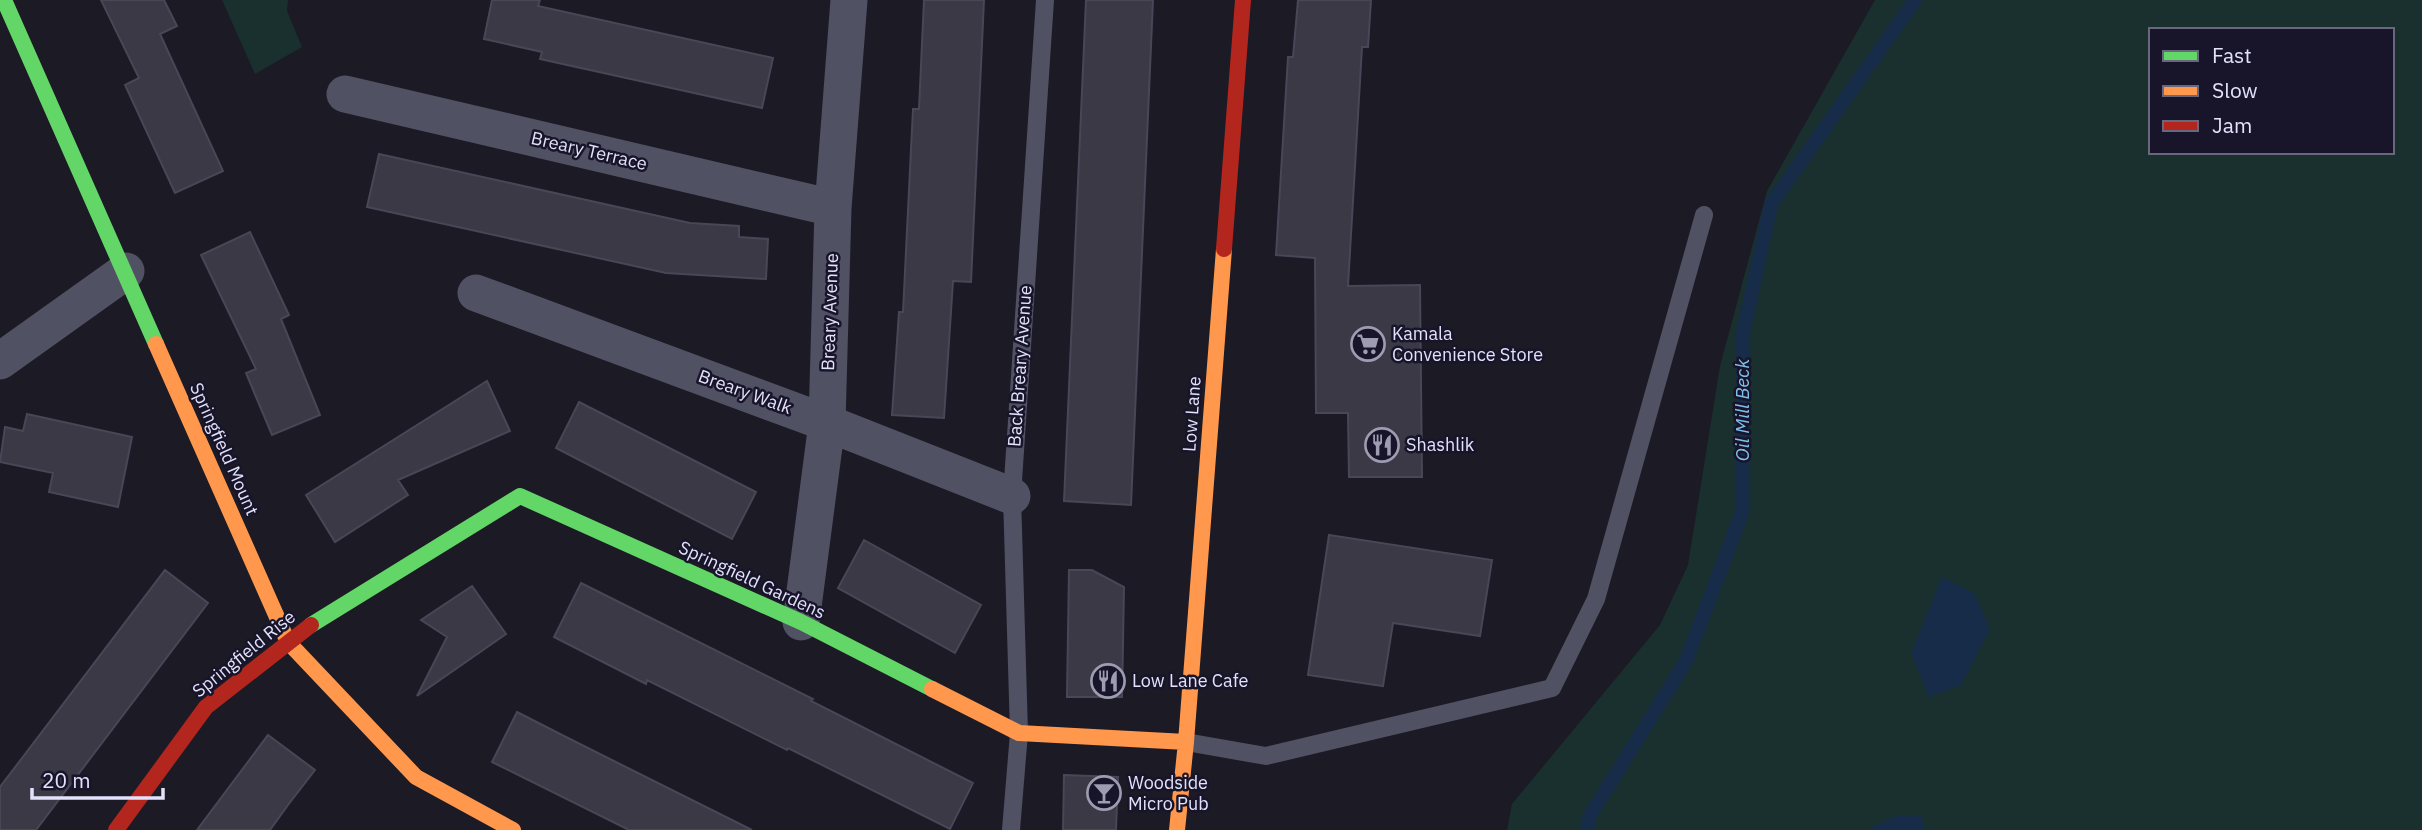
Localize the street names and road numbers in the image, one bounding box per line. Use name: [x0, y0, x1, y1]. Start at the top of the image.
street label: Breary Terrace: [529, 126, 649, 175]
street label: Breary Avenue: [816, 253, 843, 371]
street label: Back Breary Avenue: [1002, 284, 1037, 448]
street label: Breary Walk: [695, 364, 795, 419]
street label: Low Lane: [1177, 375, 1206, 452]
street label: Springfield Mount: [185, 379, 264, 519]
street label: Springfield Gardens: [675, 535, 829, 624]
street label: Springfield Rise: [187, 605, 300, 702]

